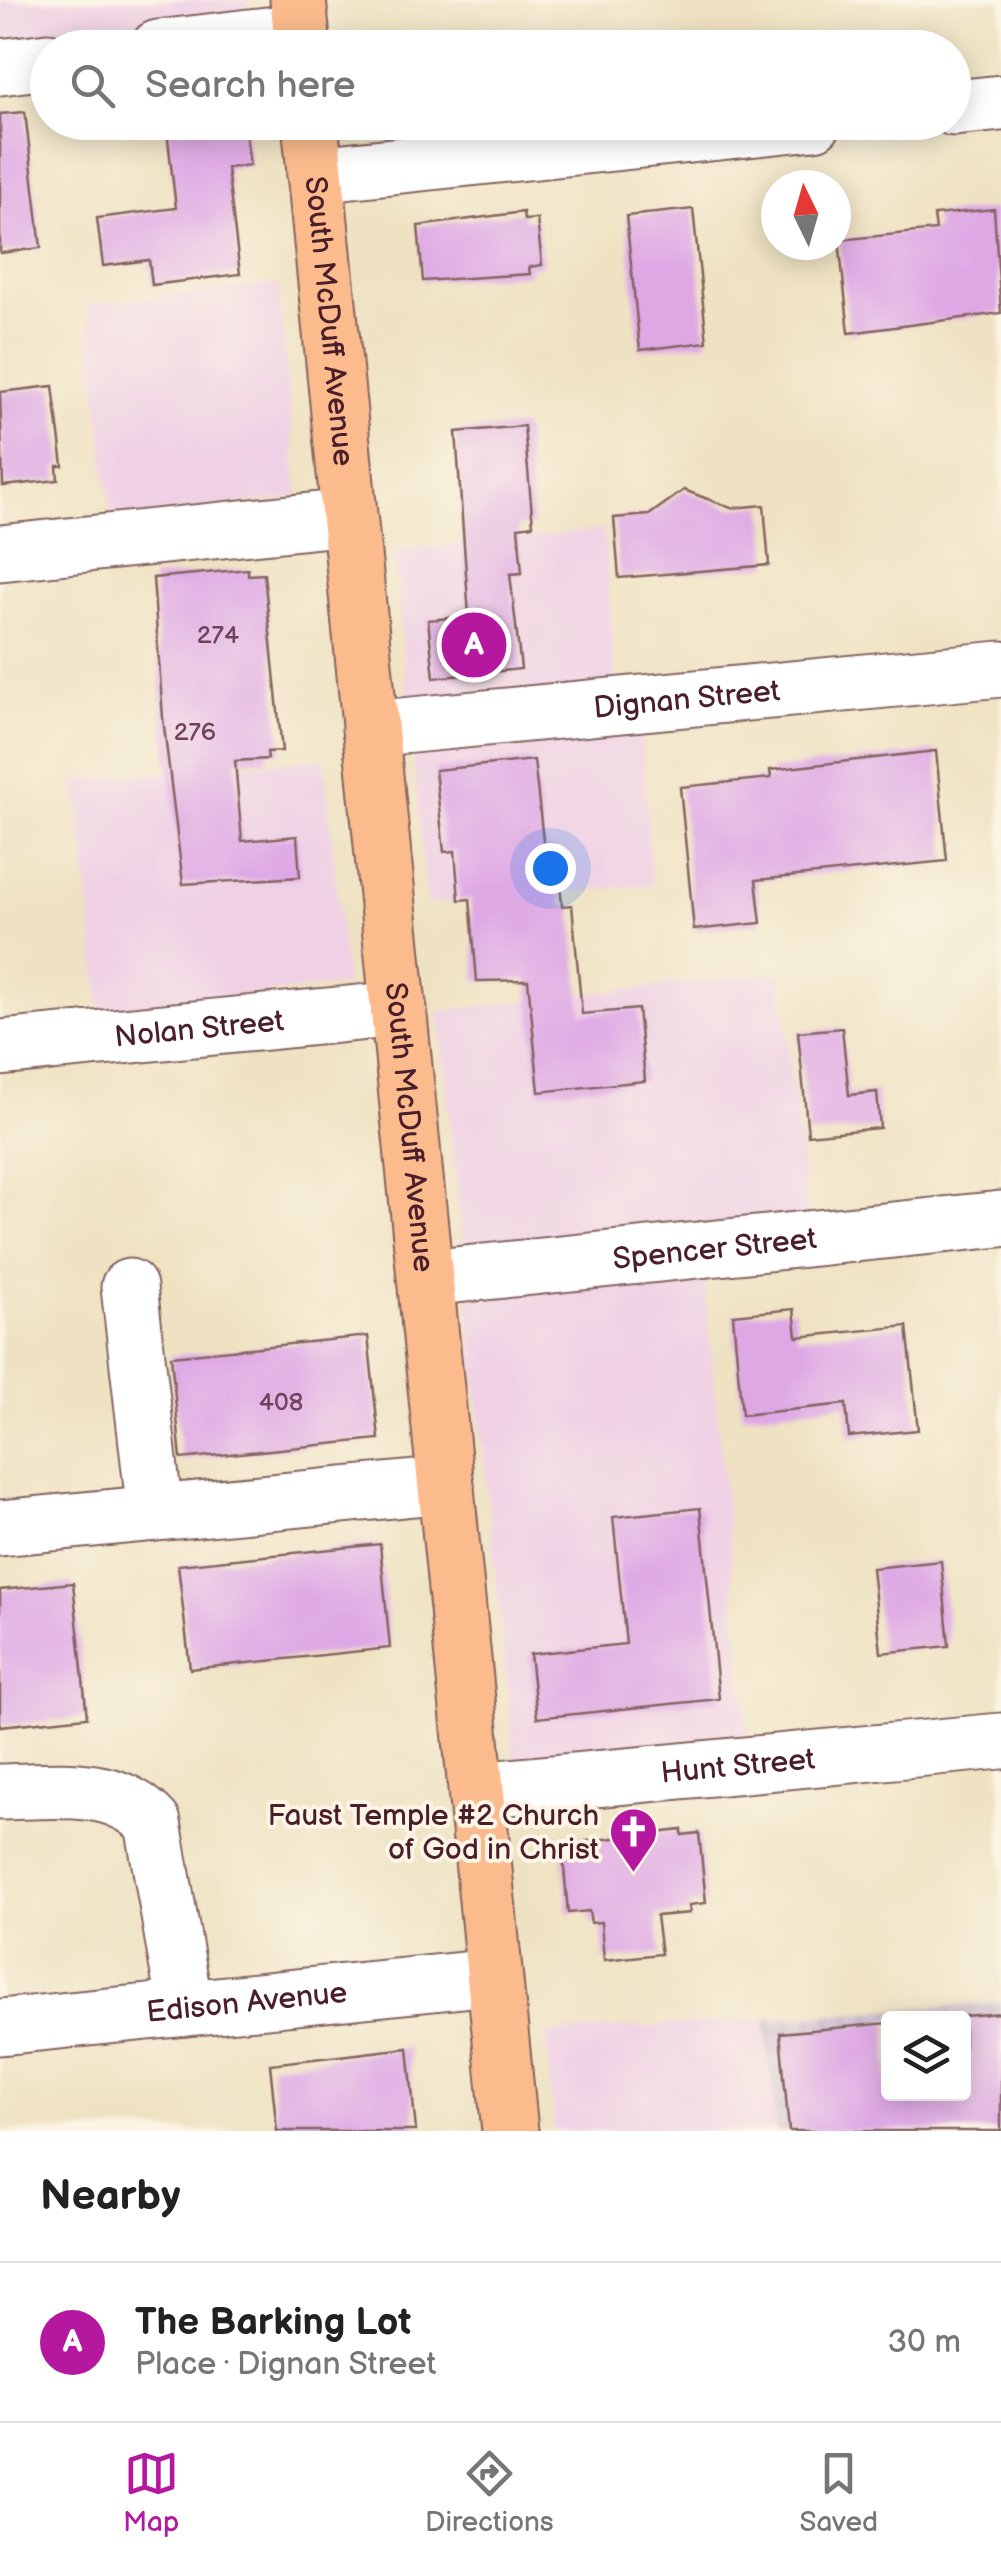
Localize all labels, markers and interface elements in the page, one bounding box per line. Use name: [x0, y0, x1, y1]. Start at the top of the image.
search box: [30, 30, 971, 140]
icon: search: [65, 58, 120, 113]
text: Search here: [145, 63, 356, 108]
north arrow: [761, 170, 851, 260]
street label: South McDuff Avenue: [296, 174, 361, 468]
pin: A: [442, 608, 506, 682]
house number: 274: [197, 620, 239, 651]
street label: Dignan Street: [592, 673, 781, 727]
house number: 276: [174, 717, 216, 748]
your location: [525, 843, 576, 894]
street label: South McDuff Avenue: [377, 980, 441, 1274]
street label: Nolan Street: [113, 1003, 285, 1056]
street label: Spencer Street: [611, 1221, 818, 1278]
house number: 408: [259, 1387, 303, 1418]
street label: Hunt Street: [659, 1741, 817, 1792]
place label: Faust Temple #2 Church of God in Christ: [267, 1798, 599, 1868]
church icon: Faust Temple #2 Church of God in Christ: [608, 1806, 660, 1874]
street label: Edison Avenue: [145, 1975, 349, 2031]
map controls: [881, 2011, 971, 2101]
button: layers: [881, 2011, 971, 2101]
text: Nearby: [40, 2171, 180, 2222]
text: The Barking Lot: [135, 2300, 411, 2345]
text: A: [63, 2323, 82, 2362]
text: 30 m: [887, 2323, 961, 2362]
text: Place · Dignan Street: [135, 2345, 436, 2384]
tab: Map: [123, 2446, 179, 2539]
tab: Directions: [425, 2446, 554, 2539]
tab: Saved: [800, 2446, 878, 2539]

